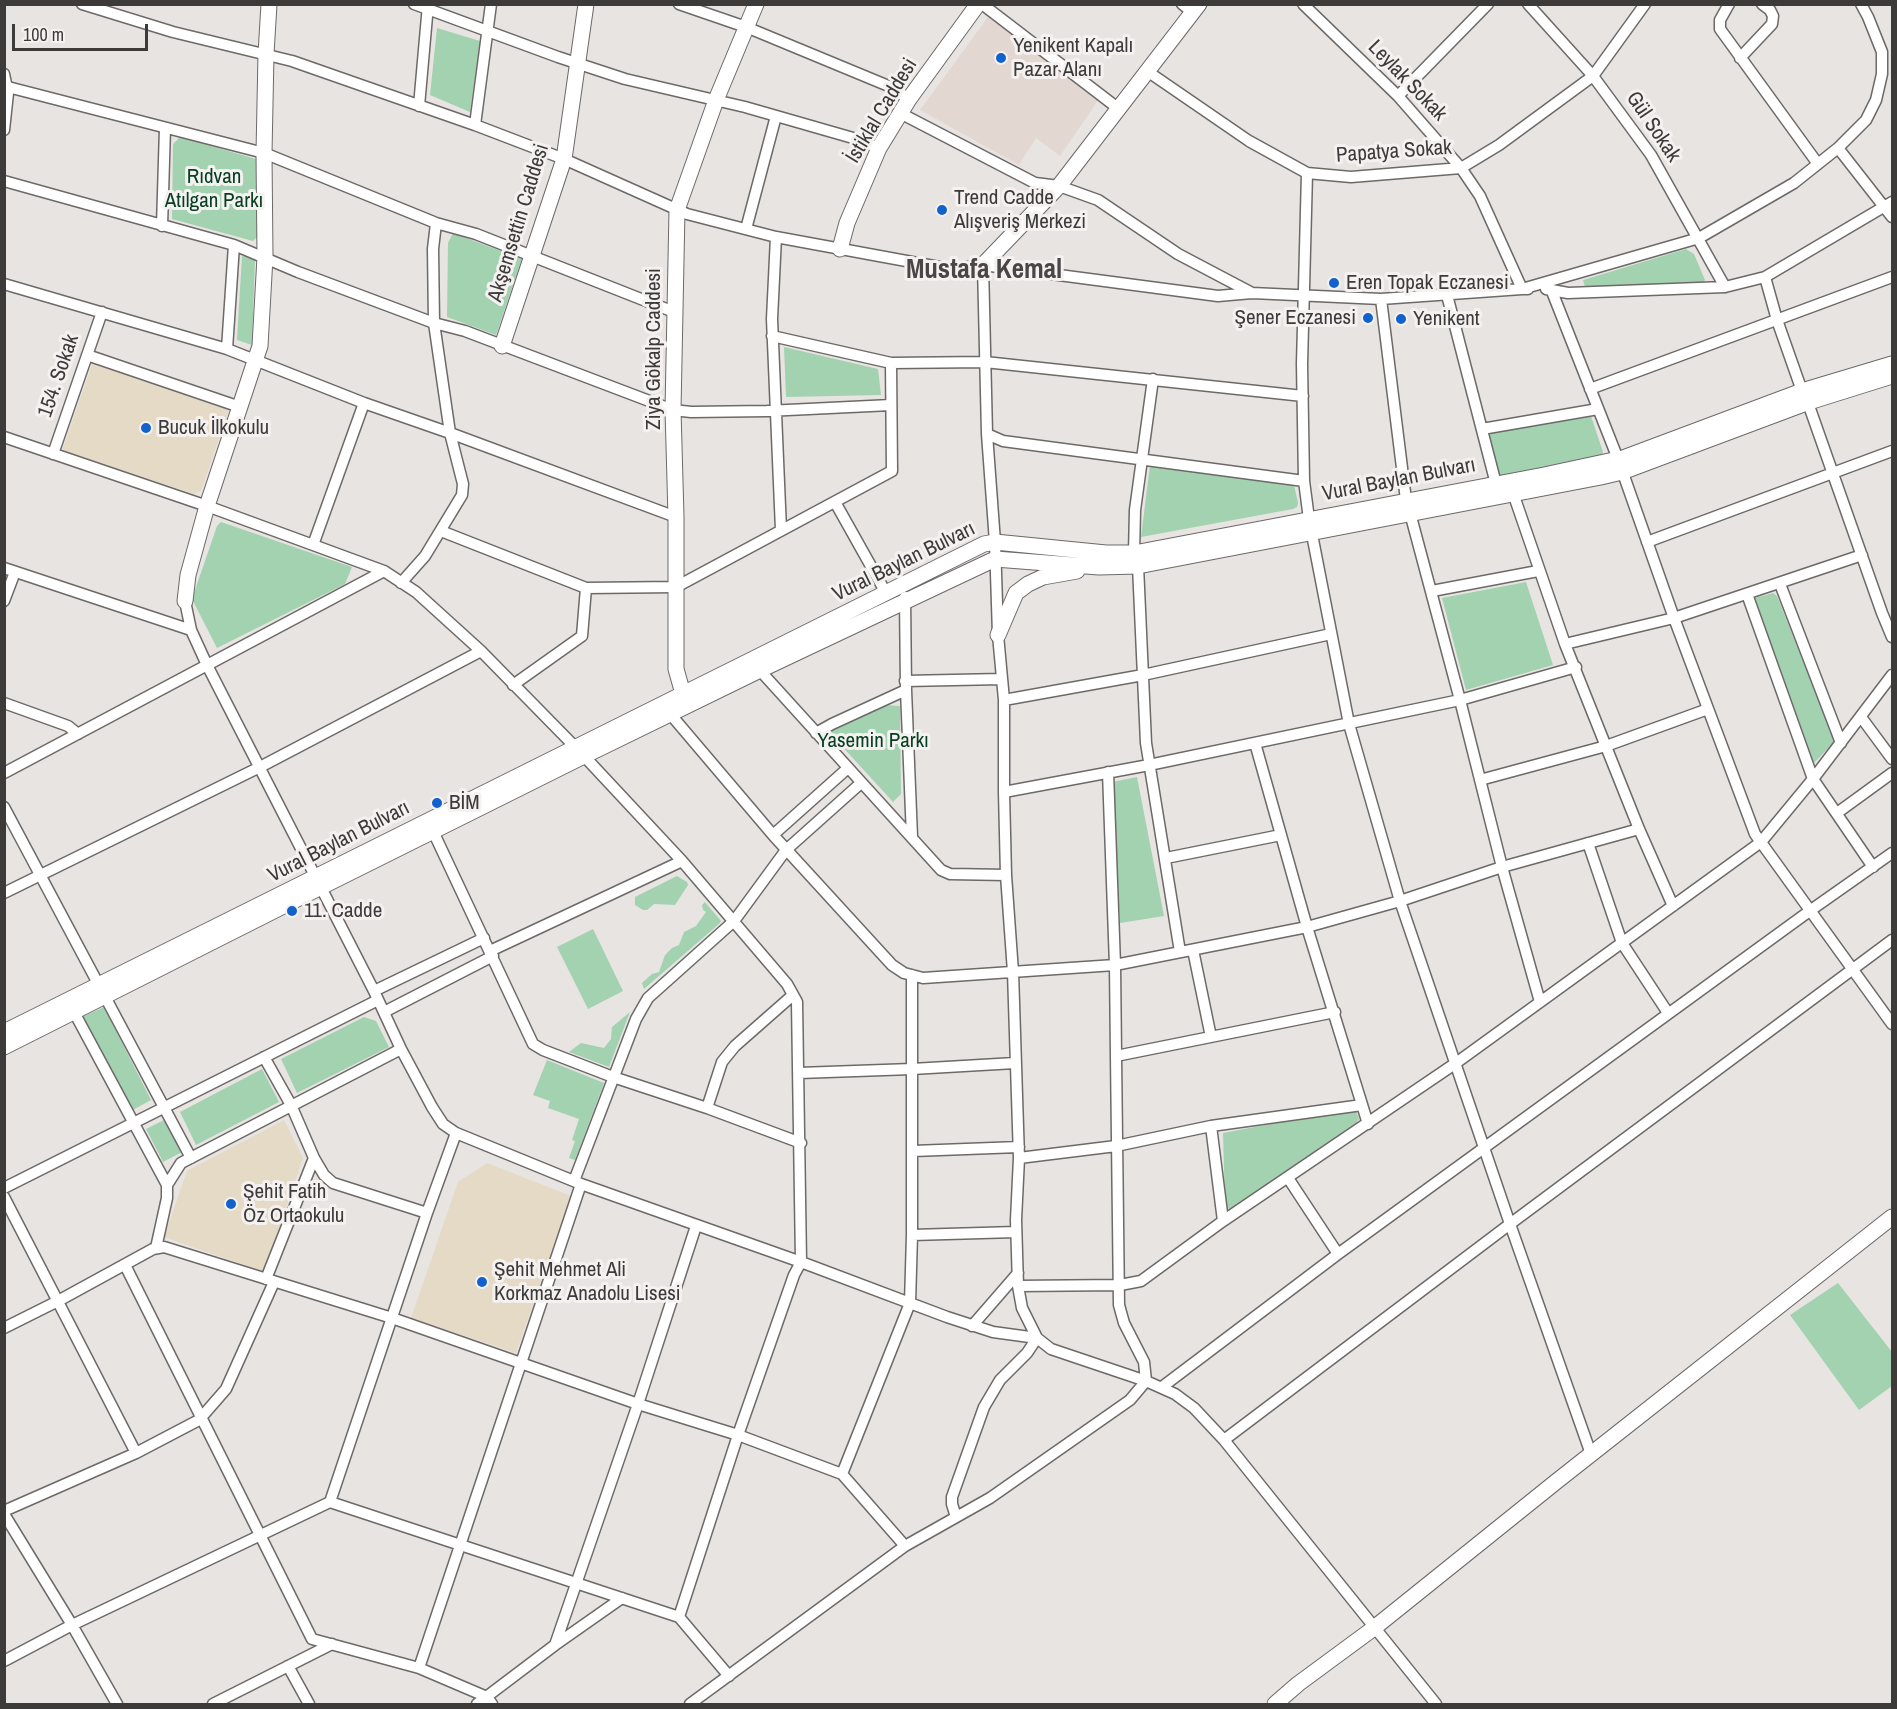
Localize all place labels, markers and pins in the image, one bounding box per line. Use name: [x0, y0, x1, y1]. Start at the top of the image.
place label: Yenikent Kapalı Pazar Alanı: [1013, 33, 1133, 83]
marker: Yenikent Kapalı Pazar Alanı: [994, 51, 1008, 65]
place label: Trend Cadde Alışveriş Merkezi: [954, 185, 1086, 235]
marker: Trend Cadde Alışveriş Merkezi: [935, 203, 949, 217]
place label: Eren Topak Eczanesi: [1346, 270, 1509, 296]
marker: Eren Topak Eczanesi: [1327, 276, 1341, 290]
place label: Şener Eczanesi: [1234, 305, 1356, 331]
place label: Yenikent: [1413, 306, 1480, 332]
marker: Şener Eczanesi: [1361, 311, 1375, 325]
marker: Yenikent: [1394, 312, 1408, 326]
place label: Bucuk İlkokulu: [158, 415, 269, 441]
marker: Bucuk İlkokulu: [139, 421, 153, 435]
place label: BİM: [449, 790, 480, 816]
marker: BİM: [430, 796, 444, 810]
place label: 11. Cadde: [304, 898, 382, 924]
marker: 11. Cadde: [285, 904, 299, 918]
place label: Şehit Fatih Öz Ortaokulu: [243, 1179, 344, 1229]
marker: Şehit Fatih Öz Ortaokulu: [224, 1197, 238, 1211]
place label: Şehit Mehmet Ali Korkmaz Anadolu Lisesi: [494, 1257, 681, 1307]
marker: Şehit Mehmet Ali Korkmaz Anadolu Lisesi: [475, 1275, 489, 1289]

